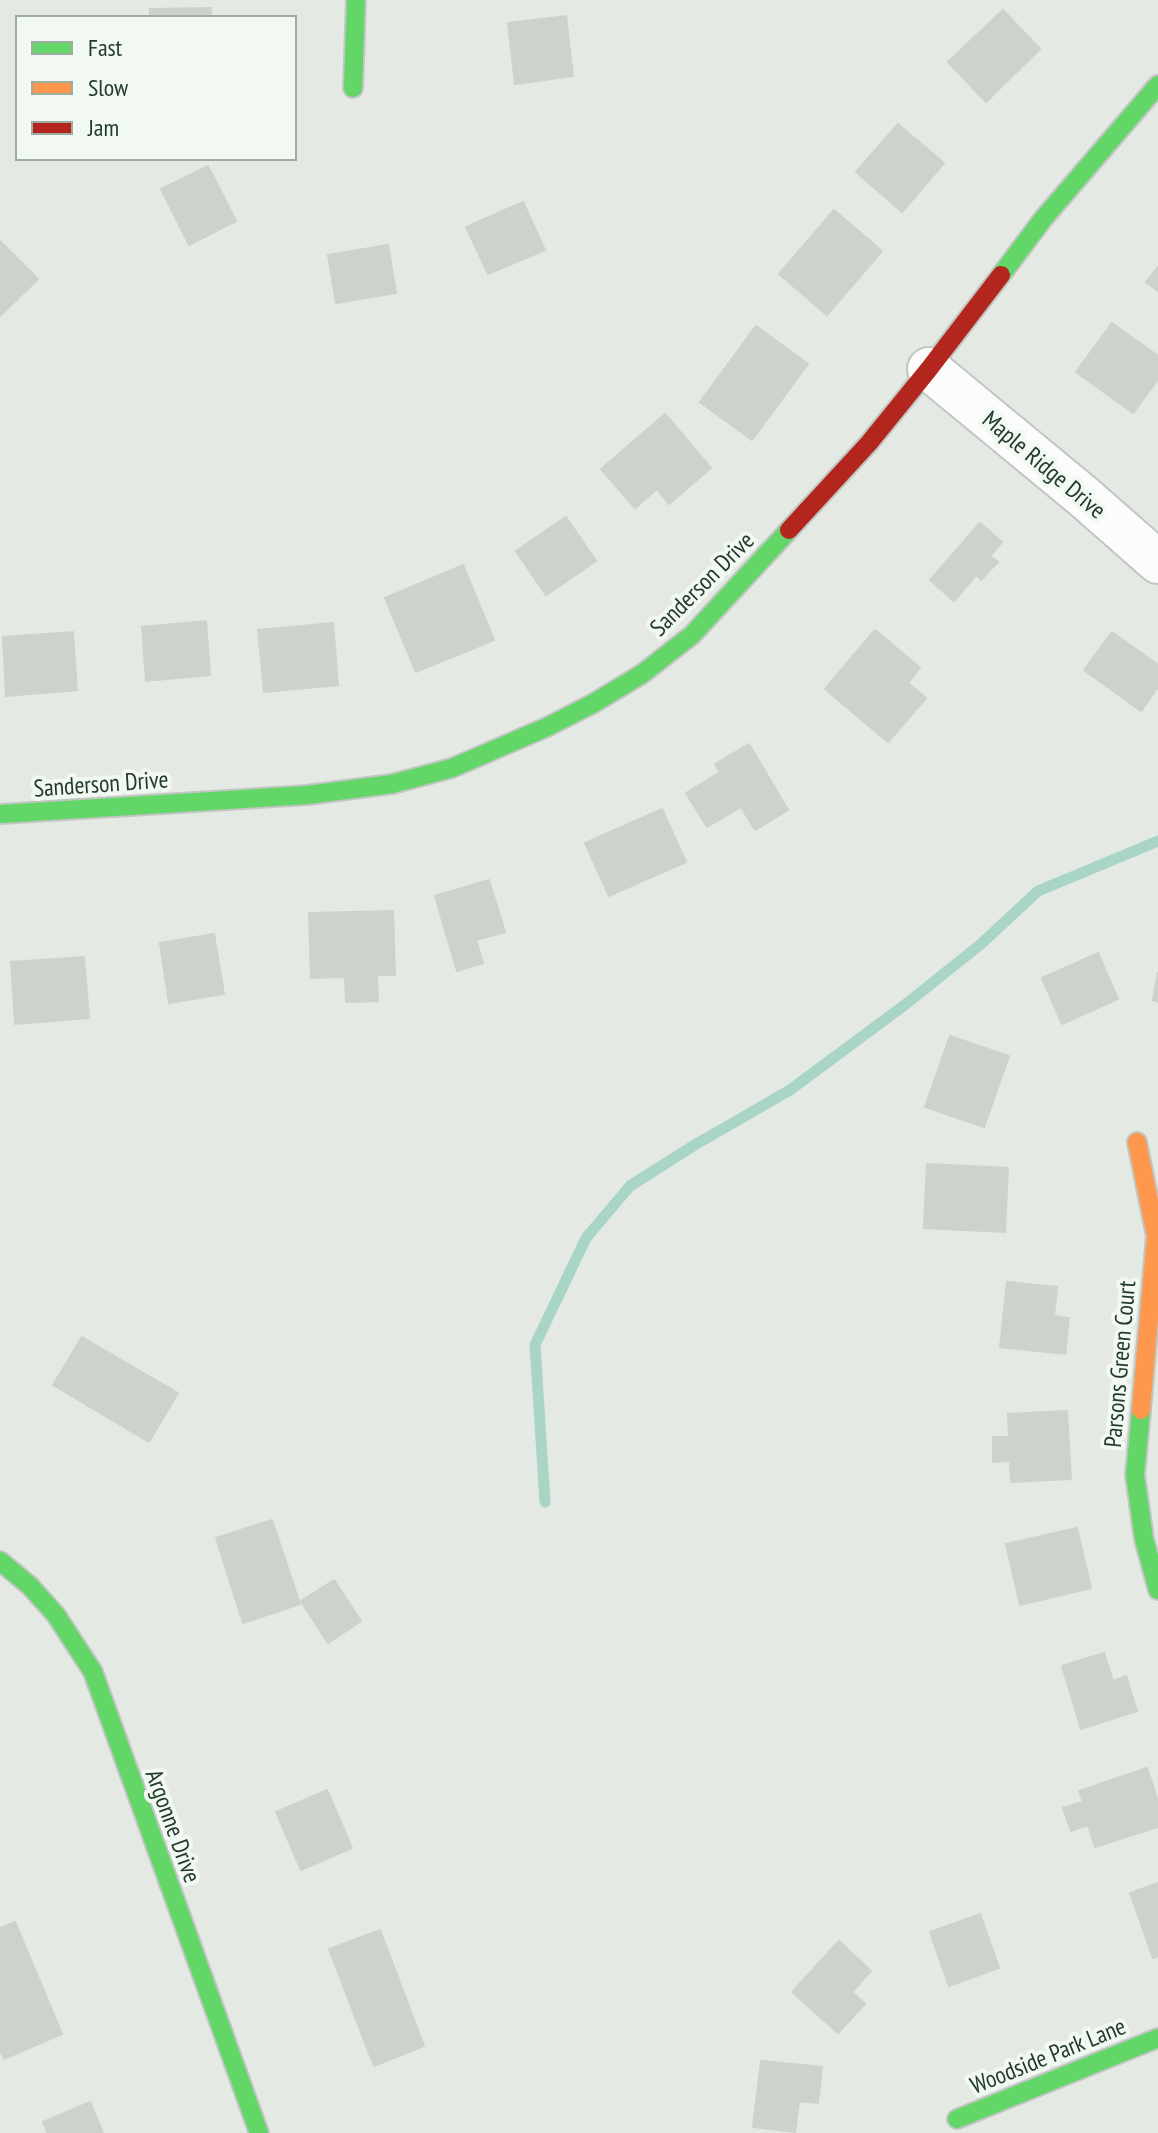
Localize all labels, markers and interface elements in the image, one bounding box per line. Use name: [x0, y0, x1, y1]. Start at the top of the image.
legend: [16, 16, 296, 160]
text: Fast: [88, 32, 123, 63]
text: Slow: [88, 72, 129, 103]
text: Jam: [87, 112, 119, 143]
street label: Maple Ridge Drive: [976, 404, 1113, 525]
street label: Sanderson Drive: [643, 525, 760, 642]
street label: Sanderson Drive: [33, 763, 169, 804]
street label: Parsons Green Court: [1097, 1279, 1142, 1449]
street label: Argonne Drive: [139, 1765, 208, 1887]
street label: Woodside Park Lane: [966, 2010, 1130, 2101]

